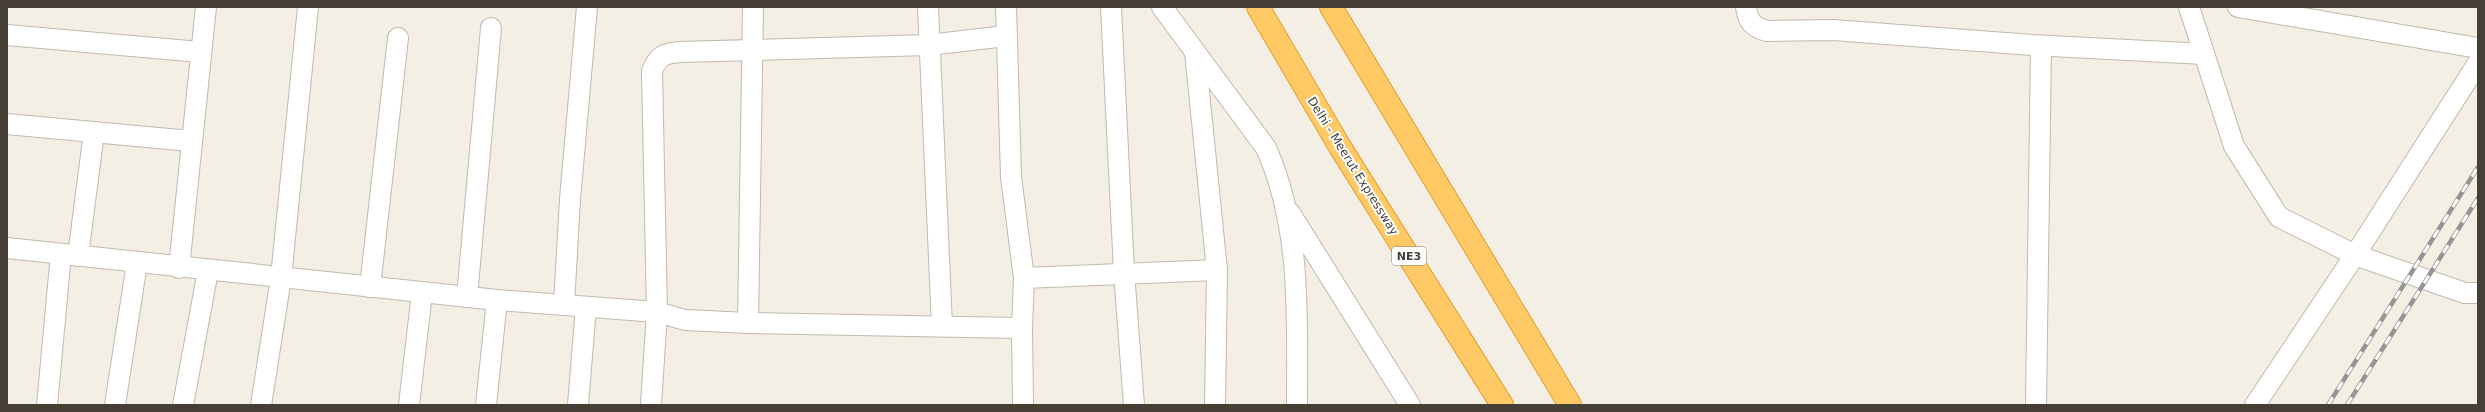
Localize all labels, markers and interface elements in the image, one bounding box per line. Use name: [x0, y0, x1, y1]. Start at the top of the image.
street label: Delhi - Meerut Expressway: [1305, 94, 1401, 238]
road number: NE3: [1392, 247, 1426, 265]

